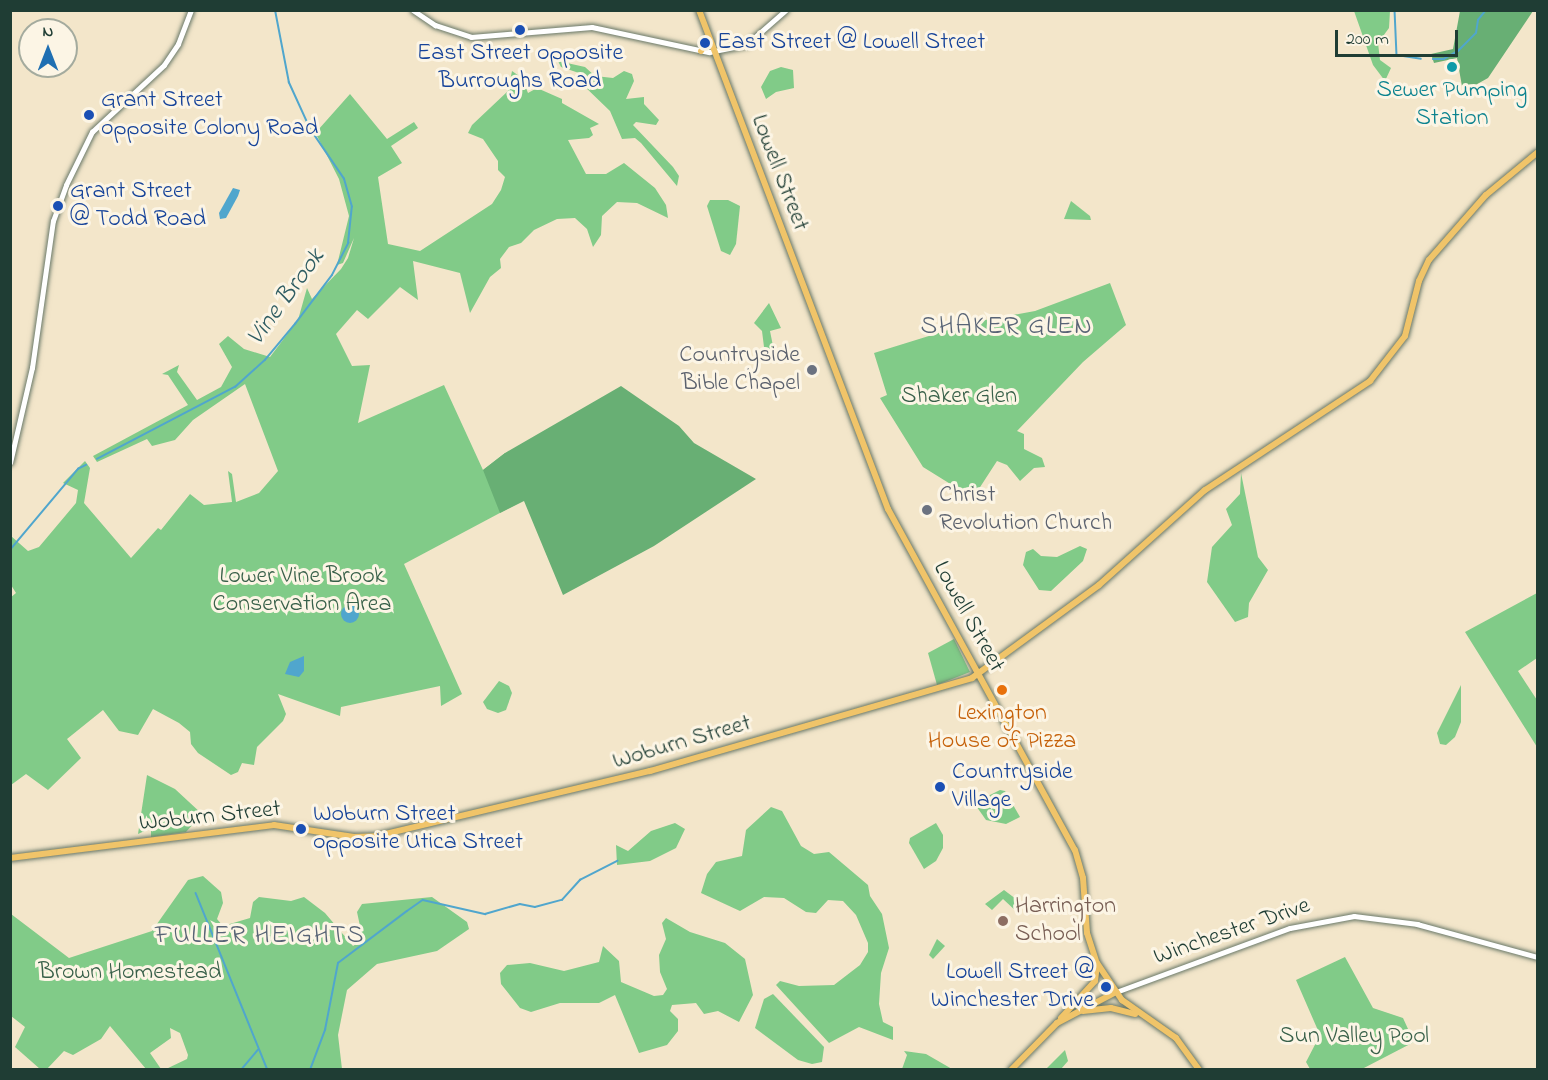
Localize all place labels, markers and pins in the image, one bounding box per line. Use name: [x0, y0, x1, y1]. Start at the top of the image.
marker: East Street opposite Burroughs Road: [513, 23, 527, 37]
place label: East Street @ Lowell Street: [717, 29, 985, 57]
marker: East Street @ Lowell Street: [698, 36, 712, 50]
place label: East Street opposite Burroughs Road: [417, 40, 623, 96]
marker: Sewer Pumping Station: [1445, 60, 1459, 74]
place label: Sewer Pumping Station: [1377, 77, 1527, 133]
place label: Grant Street opposite Colony Road: [101, 87, 318, 143]
marker: Grant Street opposite Colony Road: [82, 108, 96, 122]
place label: Grant Street @ Todd Road: [70, 178, 206, 234]
marker: Grant Street @ Todd Road: [51, 199, 65, 213]
place label: Countryside Bible Chapel: [679, 342, 800, 398]
marker: Countryside Bible Chapel: [805, 363, 819, 377]
place label: Christ Revolution Church: [939, 482, 1112, 538]
marker: Christ Revolution Church: [920, 503, 934, 517]
marker: Lexington House of Pizza: [995, 683, 1009, 697]
place label: Lexington House of Pizza: [928, 700, 1076, 756]
place label: Countryside Village: [952, 759, 1073, 815]
marker: Countryside Village: [933, 780, 947, 794]
place label: Woburn Street opposite Utica Street: [313, 801, 523, 857]
marker: Woburn Street opposite Utica Street: [294, 822, 308, 836]
place label: Harrington School: [1015, 893, 1116, 949]
marker: Harrington School: [996, 914, 1010, 928]
place label: Lowell Street @ Winchester Drive: [931, 959, 1094, 1015]
marker: Lowell Street @ Winchester Drive: [1099, 980, 1113, 994]

